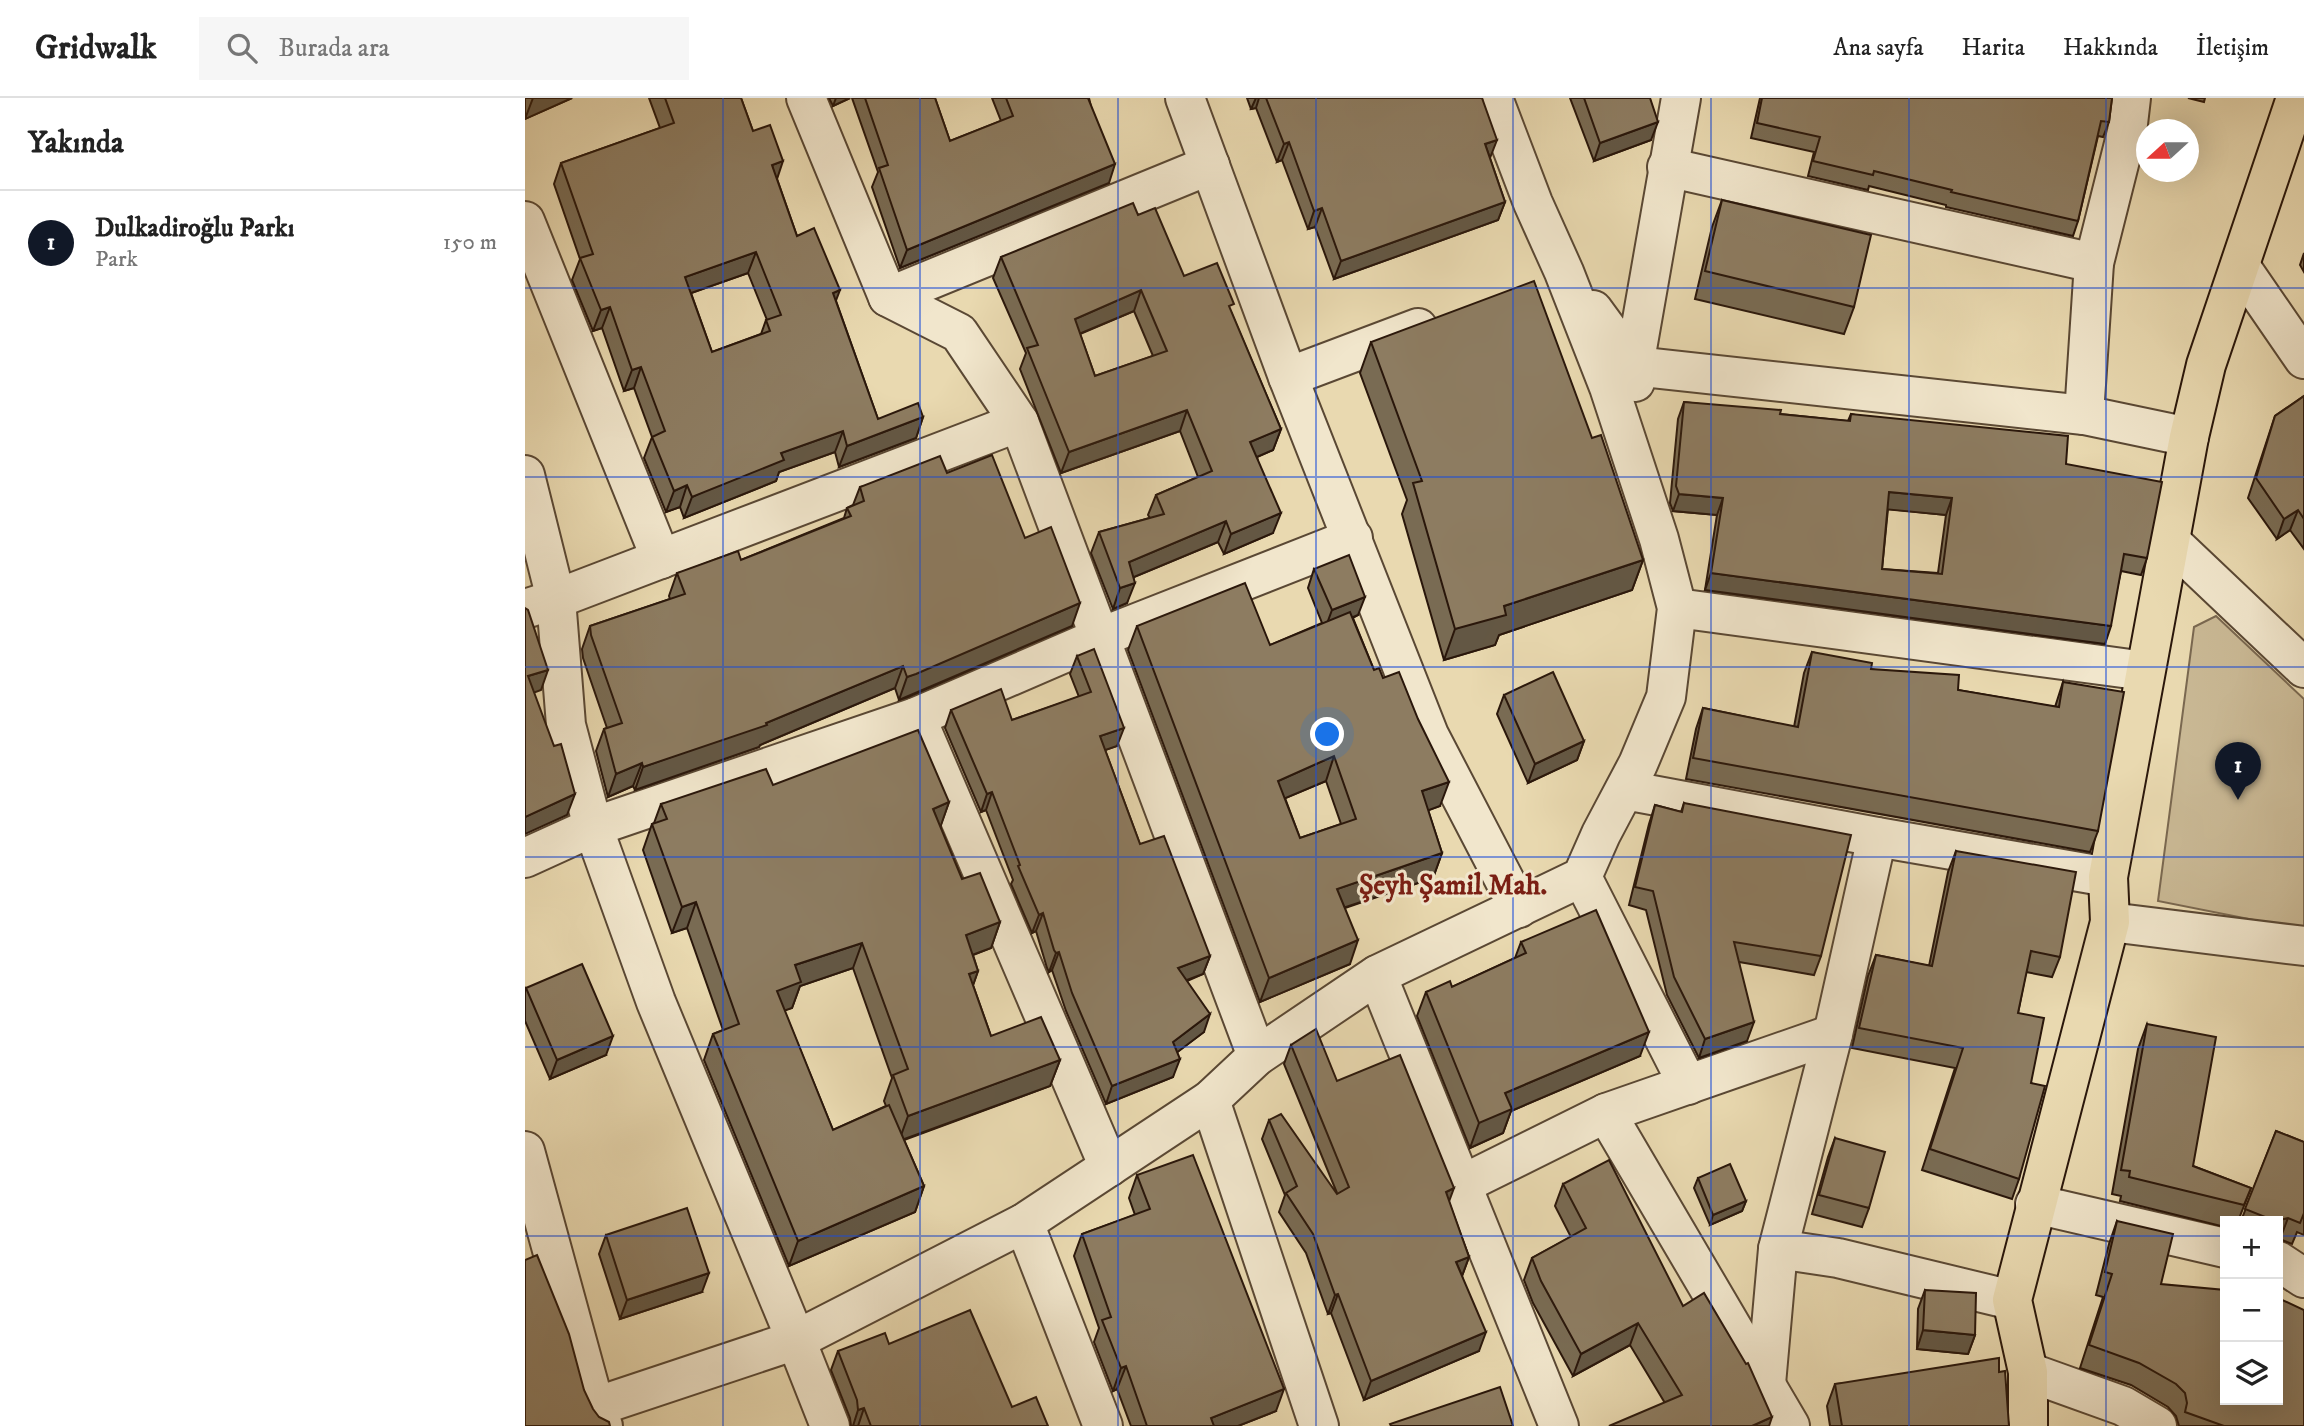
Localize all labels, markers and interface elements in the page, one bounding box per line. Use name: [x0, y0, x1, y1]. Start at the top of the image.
search box: [199, 17, 689, 80]
text: Gridwalk: [35, 28, 157, 69]
icon: search: [223, 29, 261, 67]
text: Burada ara: [279, 32, 390, 65]
text: Ana sayfa: [1833, 33, 1924, 63]
text: Harita: [1962, 33, 2025, 63]
text: Hakkında: [2063, 33, 2158, 63]
text: İletişim: [2196, 33, 2269, 63]
north arrow: [2136, 119, 2199, 182]
text: Yakında: [28, 125, 124, 162]
text: Dulkadiroğlu Parkı: [95, 212, 294, 245]
text: 1: [47, 228, 55, 257]
text: 150 m: [443, 228, 497, 257]
text: Park: [95, 245, 138, 274]
your location: [1310, 717, 1344, 751]
pin: 1: [2215, 742, 2261, 800]
district label: Şeyh Şamil Mah.: [1359, 868, 1547, 903]
map controls: [2220, 1216, 2283, 1405]
button: +: [2220, 1216, 2283, 1279]
button: −: [2220, 1279, 2283, 1342]
button: layers: [2220, 1342, 2283, 1405]

